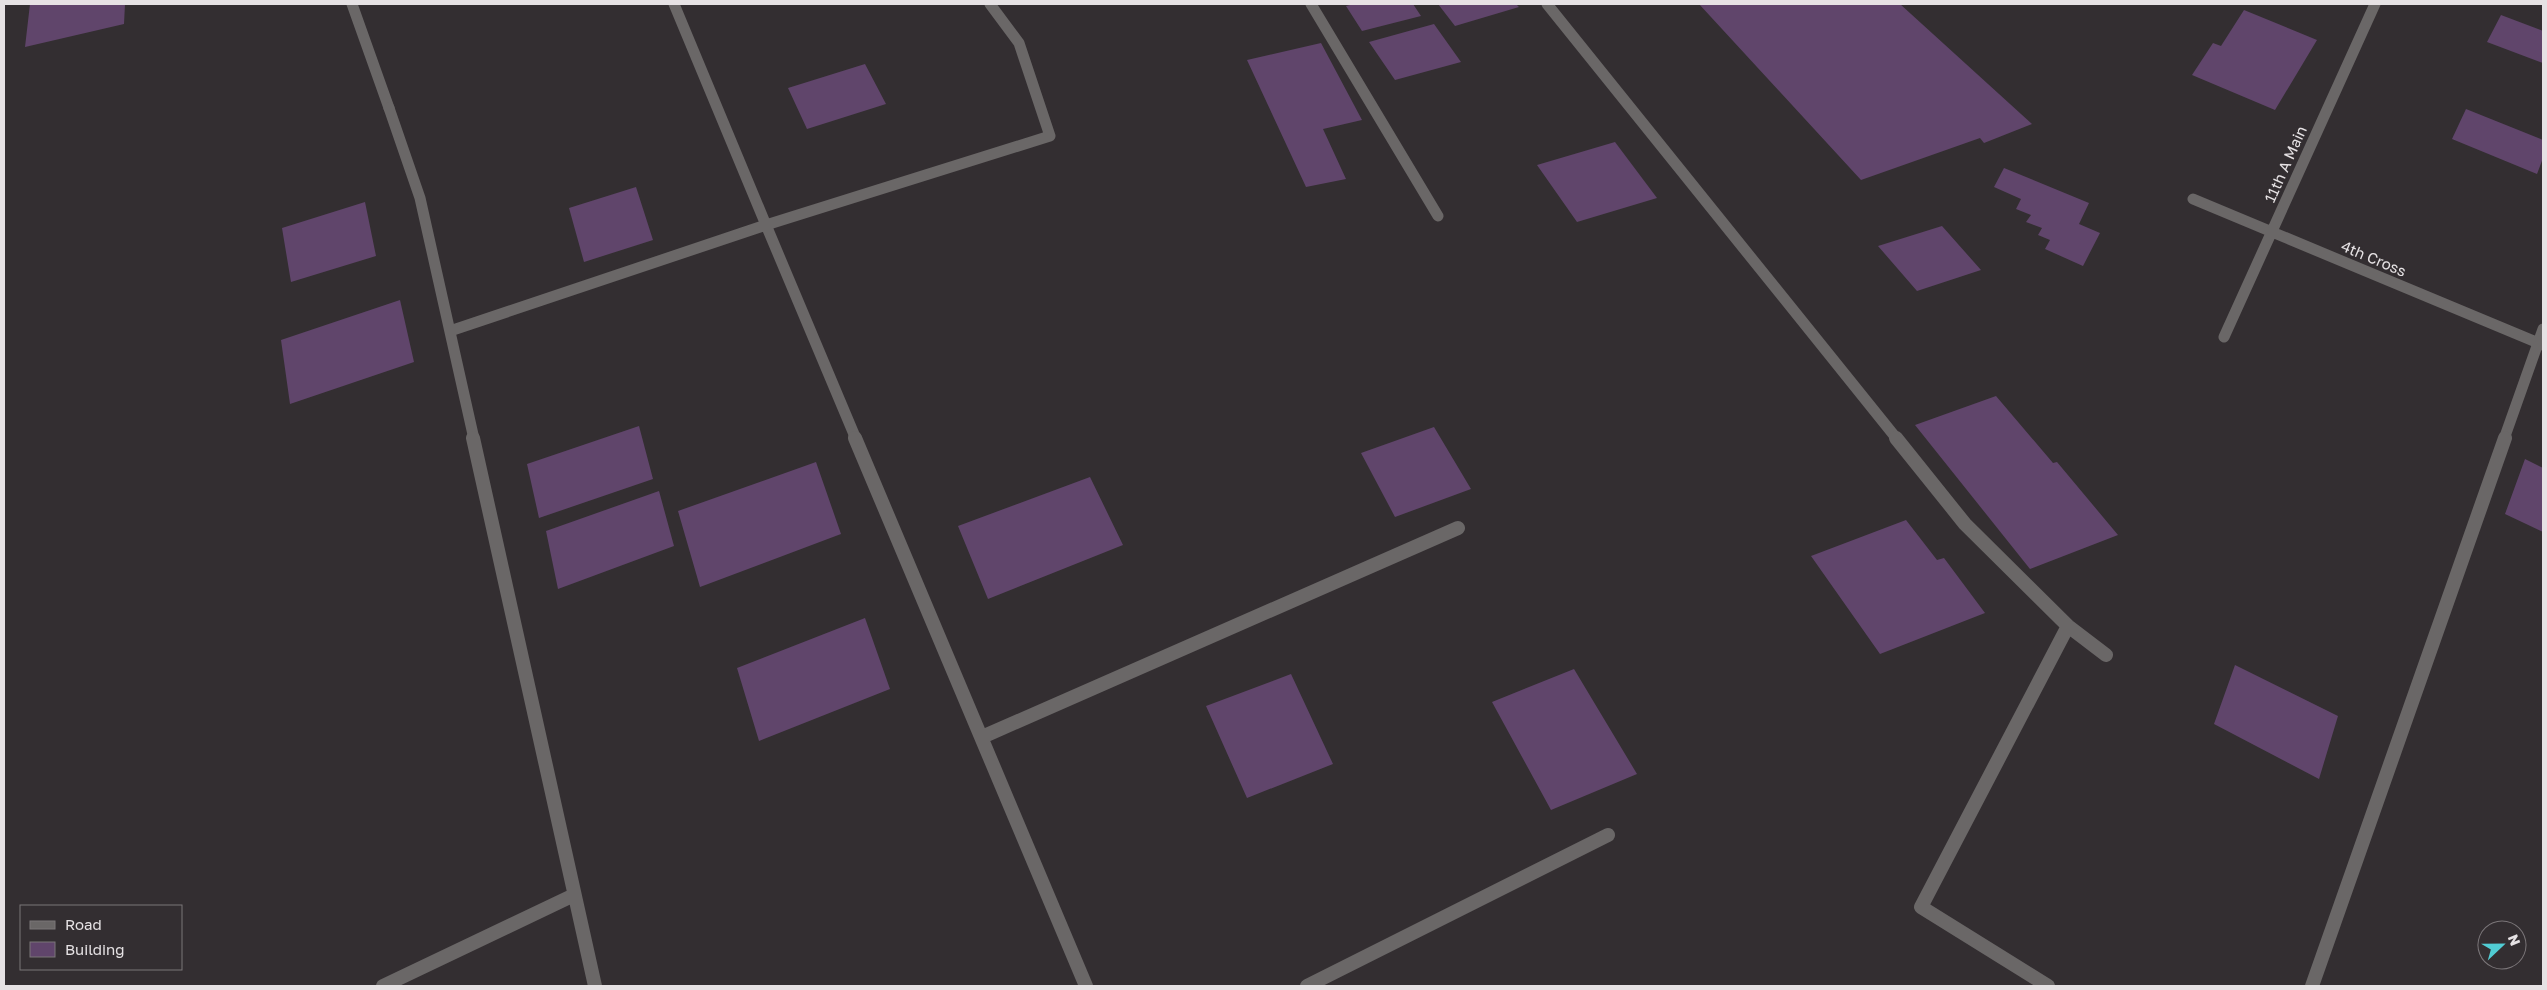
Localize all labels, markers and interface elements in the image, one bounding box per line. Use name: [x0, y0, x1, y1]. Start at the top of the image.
street label: 11th A Main: [2260, 123, 2310, 205]
street label: 4th Cross: [2339, 236, 2409, 280]
legend: [20, 905, 182, 970]
text: Road: [65, 915, 102, 933]
north arrow: [2477, 920, 2527, 970]
text: N: [2505, 932, 2524, 948]
text: Building: [65, 940, 125, 958]

